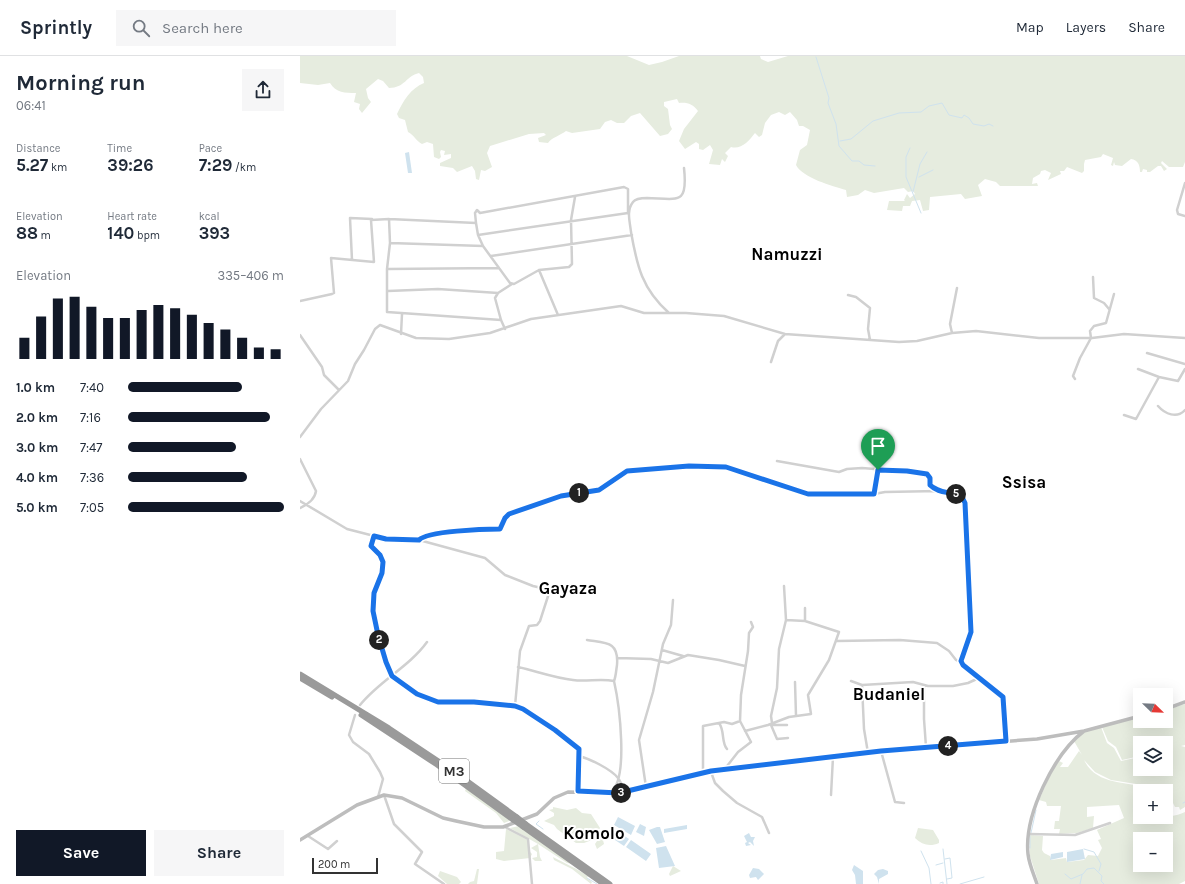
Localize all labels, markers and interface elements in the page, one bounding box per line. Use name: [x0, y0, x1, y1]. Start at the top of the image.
search box: [116, 10, 396, 46]
text: Sprintly: [20, 17, 92, 39]
icon: search: [130, 17, 152, 39]
text: Search here: [162, 19, 243, 37]
text: Map: [1016, 19, 1044, 36]
text: Layers: [1066, 19, 1106, 36]
text: Share: [1128, 19, 1165, 36]
button: share: [242, 69, 284, 111]
text: Morning run: [16, 70, 145, 96]
text: 06:41: [16, 98, 46, 113]
text: Distance: [16, 142, 60, 155]
text: Time: [107, 142, 132, 155]
text: Pace: [199, 142, 222, 155]
text: 5.27: [16, 155, 48, 175]
text: 39:26: [107, 155, 153, 175]
text: 7:29: [199, 155, 232, 175]
text: km: [48, 161, 67, 174]
text: /km: [232, 161, 256, 174]
text: Elevation: [16, 210, 63, 223]
text: Heart rate: [107, 210, 157, 223]
text: kcal: [199, 210, 220, 223]
text: 88: [16, 223, 38, 243]
text: 140: [107, 223, 134, 243]
text: 393: [199, 223, 230, 243]
text: m: [38, 229, 51, 242]
text: bpm: [134, 229, 160, 242]
district label: Namuzzi: [751, 244, 823, 264]
text: Elevation: [16, 268, 71, 283]
text: 335–406 m: [217, 268, 284, 283]
text: 1.0 km: [16, 380, 55, 395]
text: 7:40: [80, 380, 104, 395]
text: 2.0 km: [16, 410, 58, 425]
text: 7:16: [80, 410, 101, 425]
pin: [861, 429, 895, 470]
icon: arrive: [867, 435, 889, 457]
text: 3.0 km: [16, 440, 58, 455]
text: 7:47: [80, 440, 102, 455]
text: 4.0 km: [16, 470, 58, 485]
text: 7:36: [80, 470, 104, 485]
district label: Ssisa: [1002, 472, 1046, 492]
pin: 1: [569, 483, 589, 503]
pin: 5: [946, 484, 966, 504]
text: 1: [577, 486, 581, 499]
text: 5: [953, 487, 959, 500]
text: 5.0 km: [16, 500, 58, 515]
text: 7:05: [80, 500, 104, 515]
district label: Gayaza: [539, 578, 597, 598]
pin: 2: [369, 630, 389, 650]
text: 2: [376, 633, 382, 646]
district label: Budaniel: [853, 684, 925, 704]
north arrow: [1133, 688, 1173, 728]
map controls: [1133, 688, 1173, 872]
pin: 4: [938, 736, 958, 756]
button: layers: [1133, 736, 1173, 776]
text: 4: [945, 739, 951, 752]
road number: M3: [439, 759, 469, 783]
pin: 3: [611, 783, 631, 803]
button: +: [1133, 784, 1173, 824]
text: 3: [618, 786, 624, 799]
district label: Komolo: [563, 823, 625, 843]
button: Save: [16, 830, 146, 876]
button: Share: [154, 830, 284, 876]
button: −: [1133, 832, 1173, 872]
scale bar: [312, 856, 378, 875]
text: 200 m: [318, 858, 350, 871]

